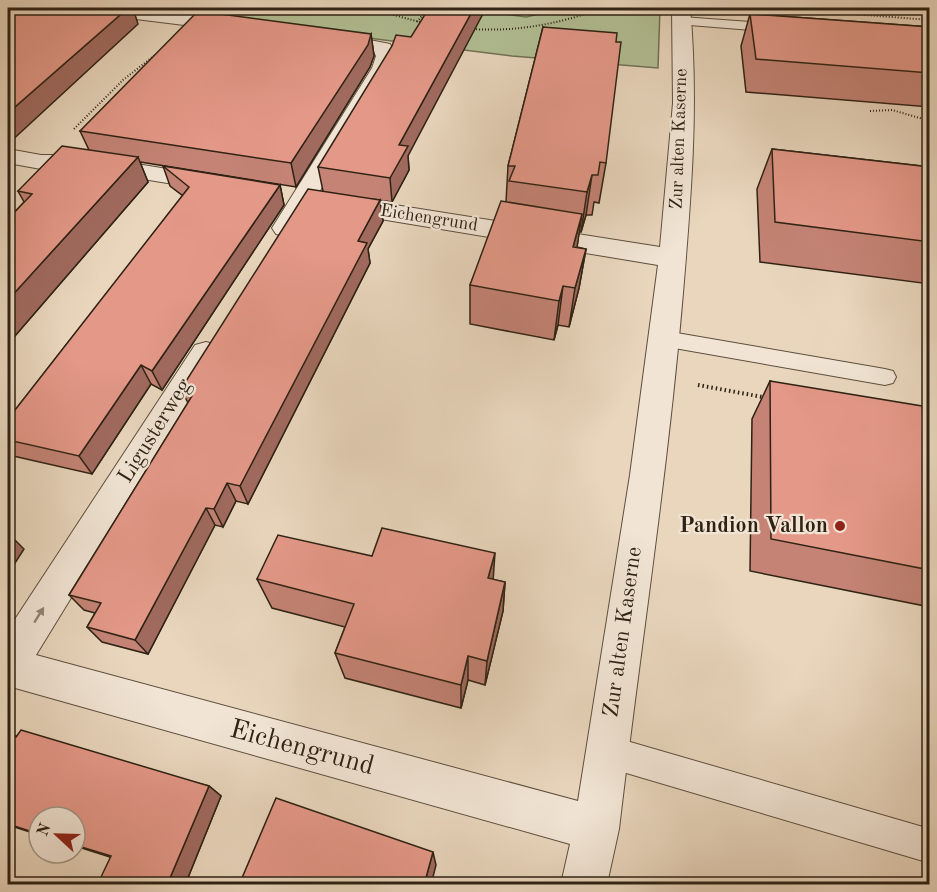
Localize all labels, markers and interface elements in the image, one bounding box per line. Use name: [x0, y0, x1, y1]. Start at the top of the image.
street label: Zur alten Kaserne: [668, 68, 690, 210]
street label: Eichengrund: [379, 201, 479, 235]
street label: Ligusterweg: [114, 375, 196, 487]
place label: Pandion Vallon: [679, 515, 828, 537]
marker: Pandion Vallon: [833, 519, 847, 533]
street label: Zur alten Kaserne: [600, 545, 646, 719]
one-way arrow: [33, 607, 44, 623]
street label: Eichengrund: [227, 716, 377, 780]
north arrow: [27, 805, 87, 865]
text: N: [35, 821, 55, 839]

